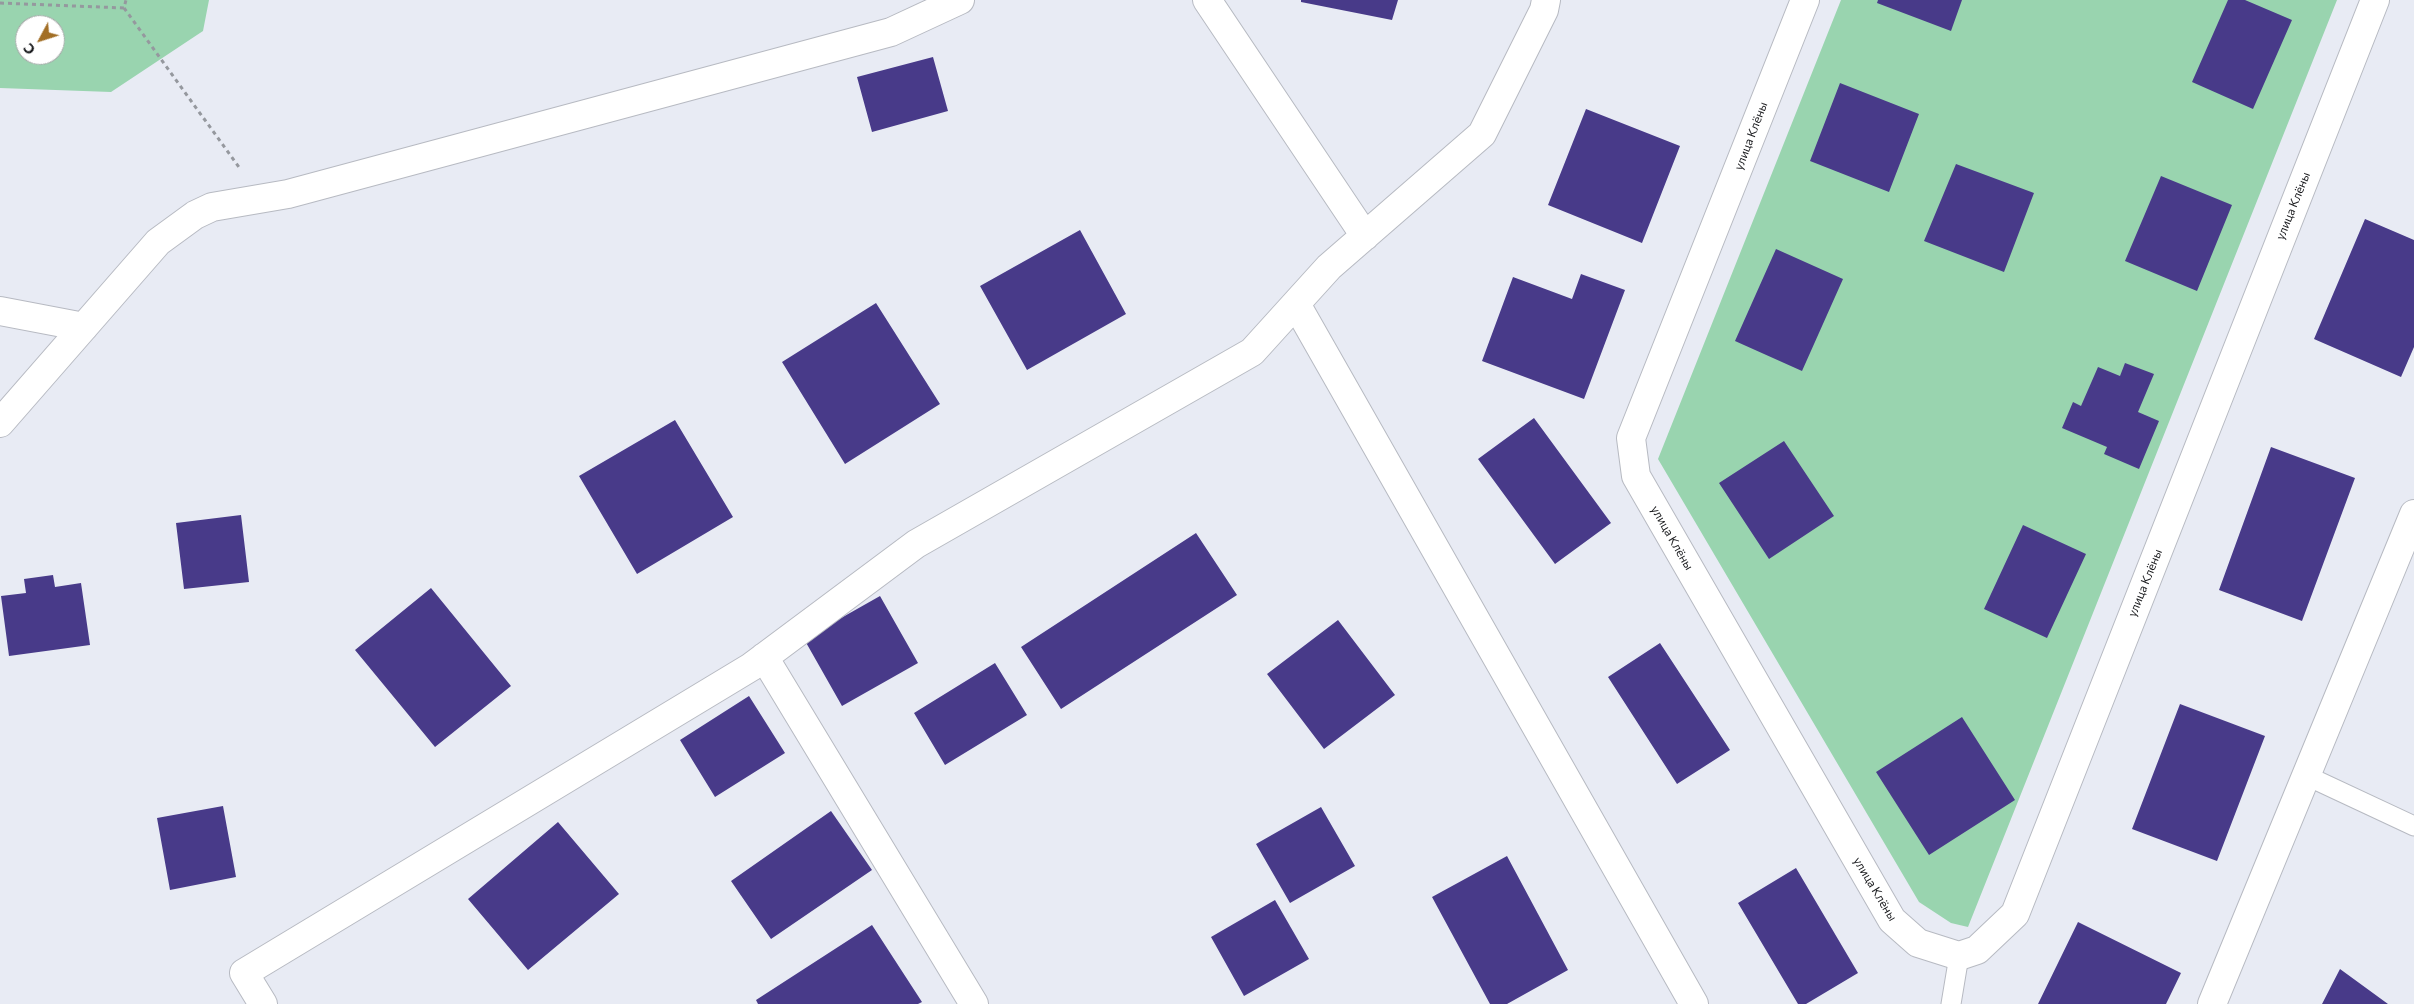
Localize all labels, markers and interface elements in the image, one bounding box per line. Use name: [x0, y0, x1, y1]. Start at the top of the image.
north arrow: [15, 15, 65, 65]
text: С: [19, 40, 38, 58]
street label: улица Клёны: [1731, 100, 1771, 172]
street label: улица Клёны: [2273, 170, 2313, 242]
street label: улица Клёны: [1648, 503, 1696, 573]
street label: улица Клёны: [2125, 547, 2165, 619]
street label: улица Клёны: [1850, 854, 1900, 924]

